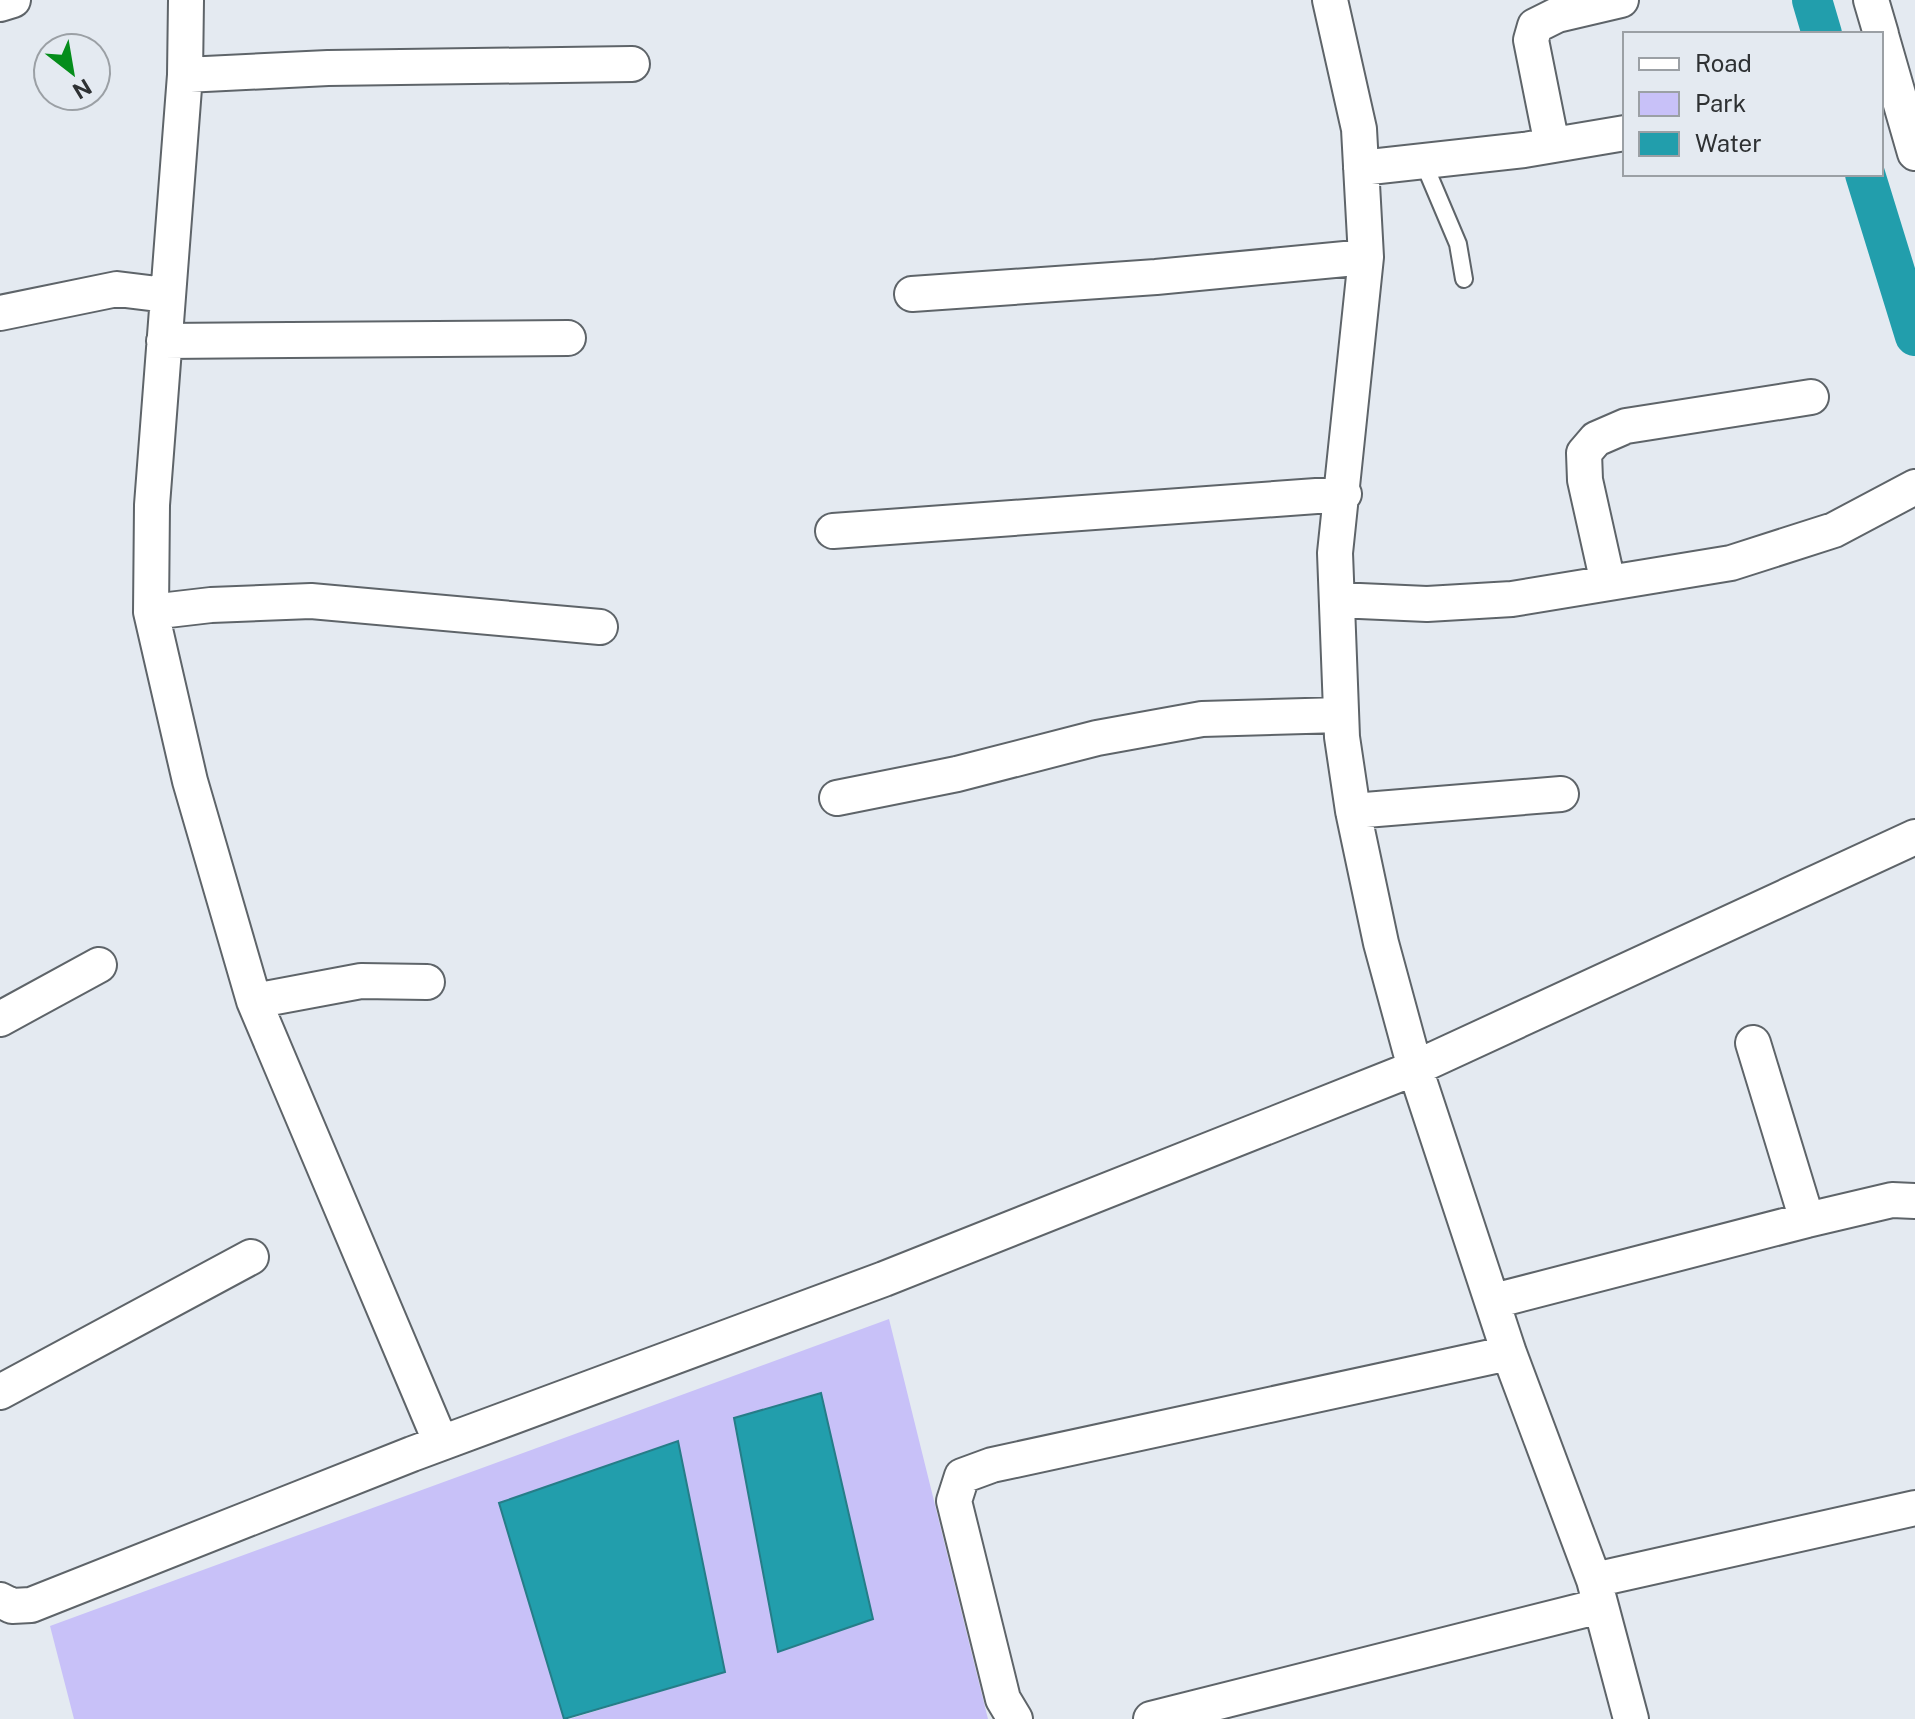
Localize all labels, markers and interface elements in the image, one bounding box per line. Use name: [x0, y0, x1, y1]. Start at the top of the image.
north arrow: [32, 32, 112, 112]
legend: [1623, 32, 1883, 176]
text: Road: [1695, 49, 1752, 77]
text: N: [68, 74, 96, 105]
text: Park: [1695, 89, 1746, 117]
text: Water: [1695, 129, 1762, 157]

